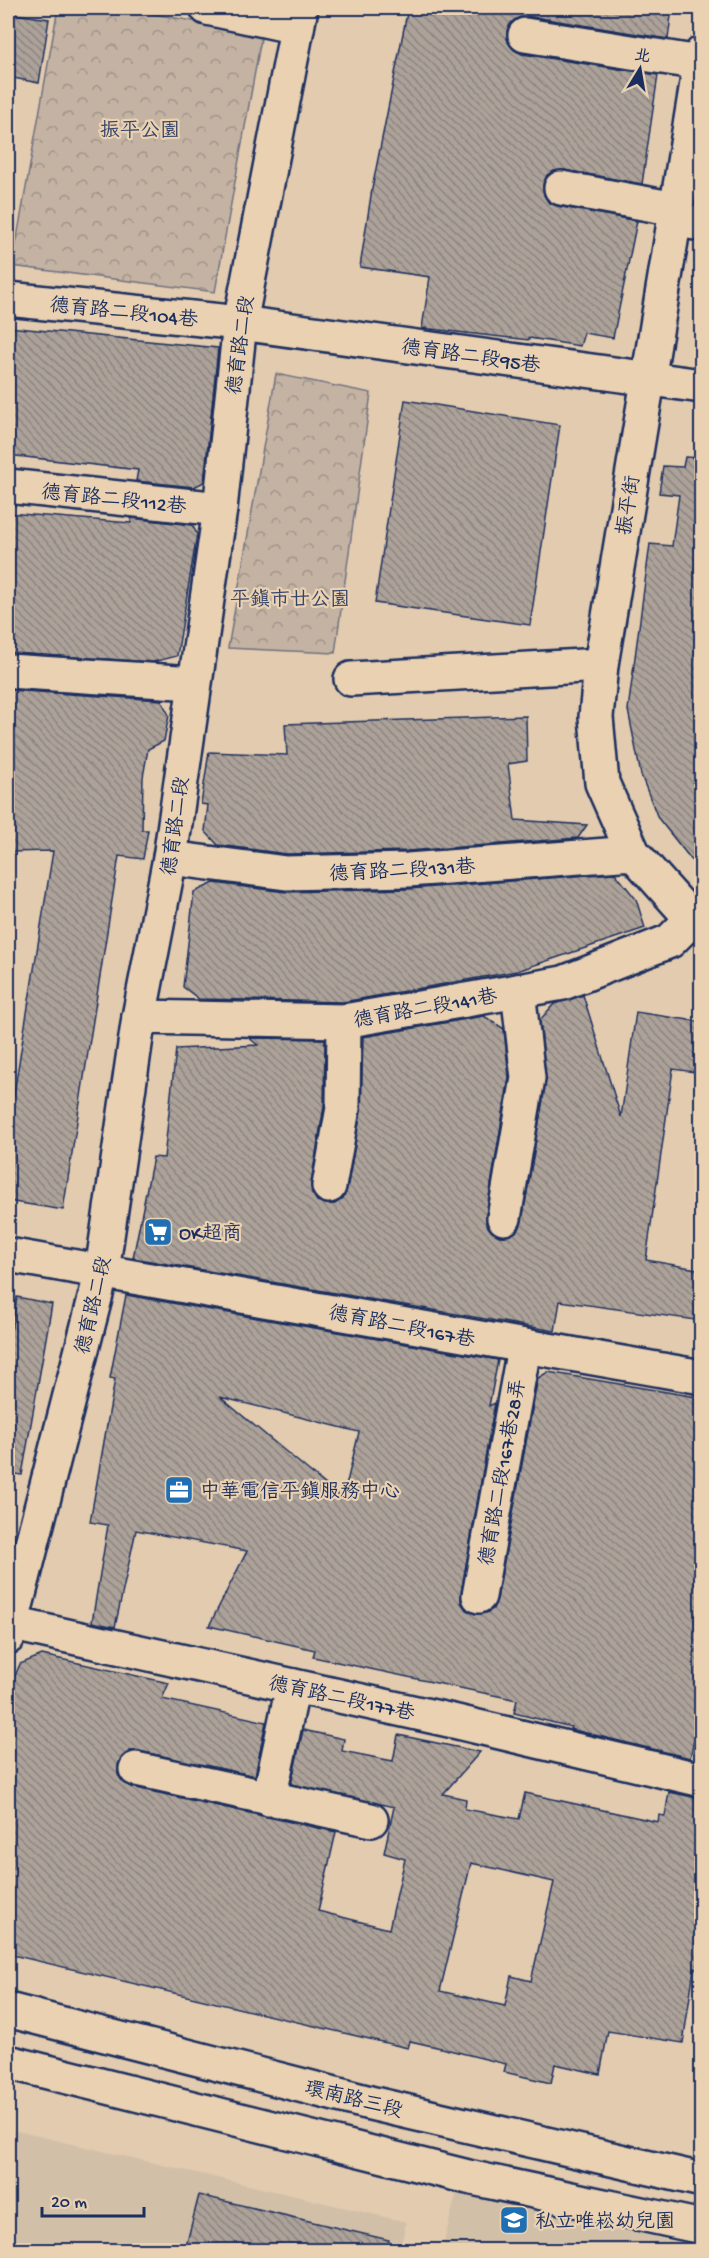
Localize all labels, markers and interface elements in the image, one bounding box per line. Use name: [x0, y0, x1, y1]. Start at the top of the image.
north arrow: [610, 39, 670, 99]
text: 北: [633, 46, 652, 69]
park label: 振平公園: [100, 119, 180, 144]
street label: 德育路二段104巷: [48, 293, 200, 334]
street label: 德育路二段: [222, 294, 261, 397]
street label: 德育路二段95巷: [399, 335, 543, 380]
street label: 振平街: [612, 474, 647, 537]
street label: 德育路二段112巷: [40, 480, 189, 521]
park label: 平鎮市廿公園: [230, 588, 350, 613]
street label: 德育路二段: [157, 775, 196, 878]
street label: 德育路二段131巷: [328, 855, 477, 888]
street label: 德育路二段141巷: [352, 984, 500, 1034]
supermarket icon: OK超商: [142, 1216, 174, 1248]
place label: OK超商: [179, 1222, 242, 1247]
street label: 德育路二段: [71, 1254, 118, 1357]
street label: 德育路二段167巷: [326, 1301, 478, 1354]
street label: 德育路二段167巷28弄: [475, 1377, 532, 1568]
office icon: 中華電信平鎮服務中心: [163, 1474, 195, 1506]
place label: 中華電信平鎮服務中心: [200, 1480, 400, 1505]
street label: 德育路二段177巷: [266, 1672, 418, 1727]
street label: 環南路三段: [302, 2076, 405, 2125]
scale bar: [42, 2180, 144, 2218]
text: 20 m: [51, 2193, 87, 2214]
school or university icon: 私立唯崧幼兒園: [498, 2204, 530, 2236]
place label: 私立唯崧幼兒園: [535, 2210, 675, 2235]

